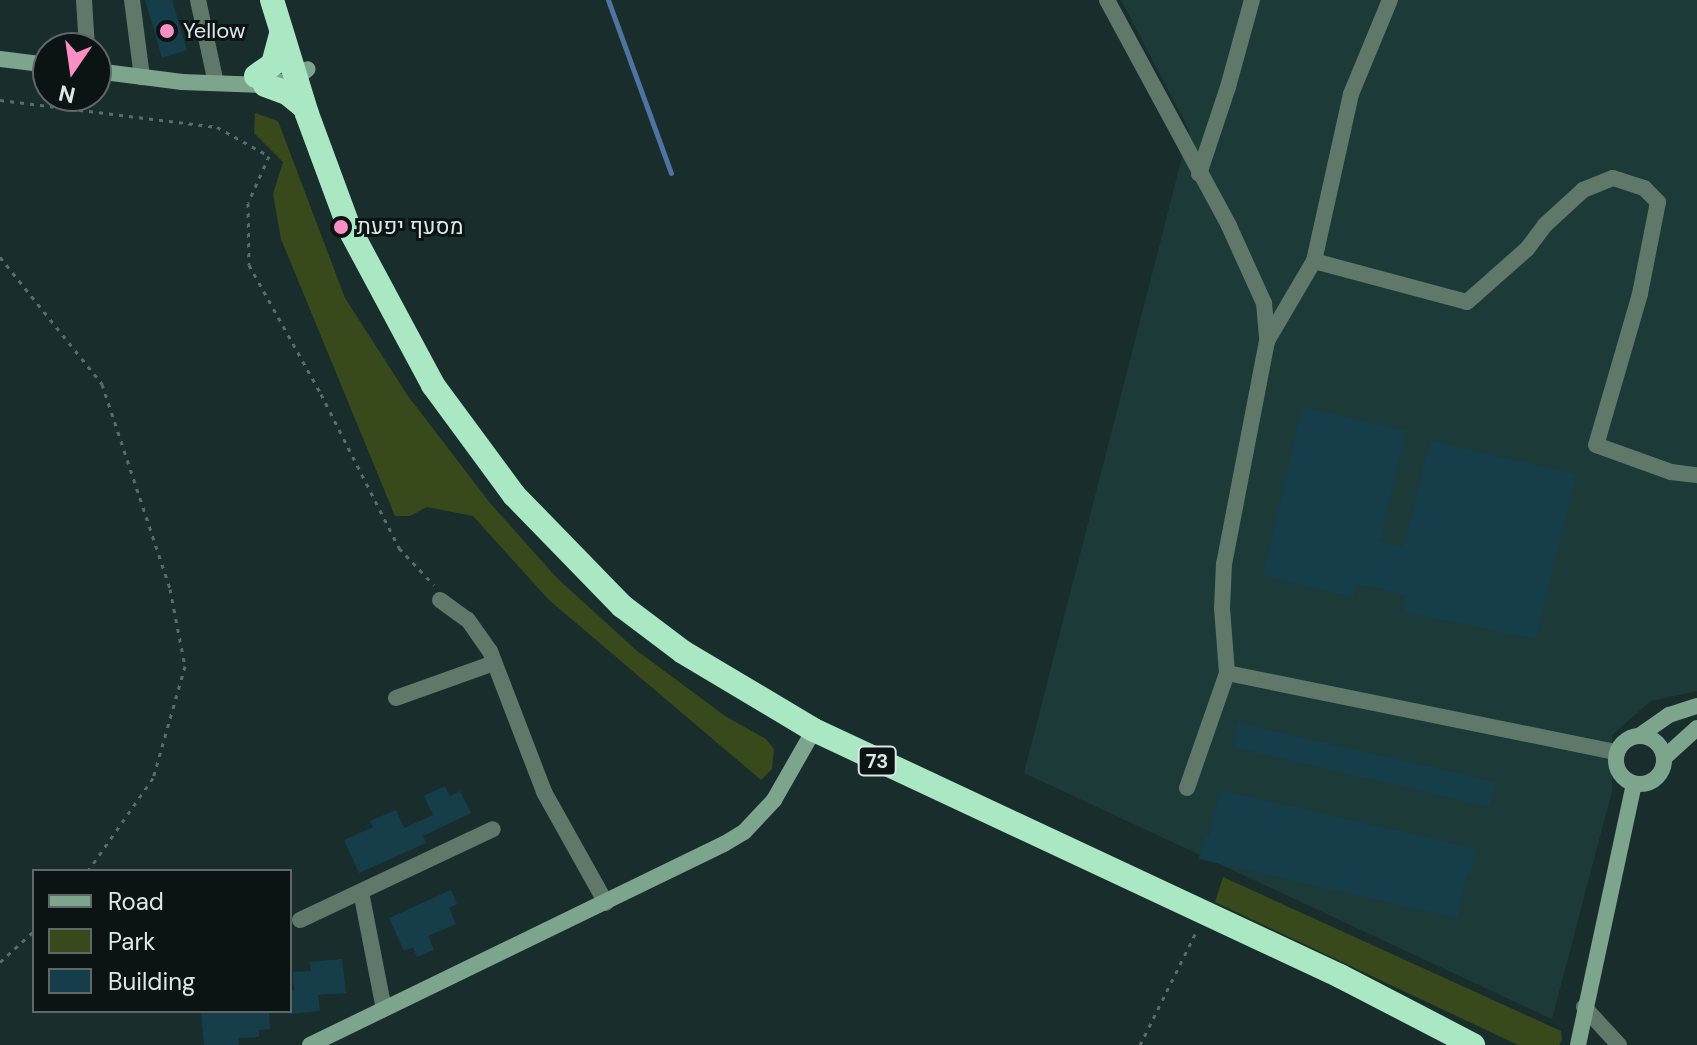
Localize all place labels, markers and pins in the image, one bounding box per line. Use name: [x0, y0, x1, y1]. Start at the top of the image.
place label: Yellow: [183, 18, 246, 44]
marker: Yellow: [158, 22, 176, 40]
place label: מסעף יפעת: [357, 214, 464, 240]
marker: מסעף יפעת: [332, 218, 350, 236]

